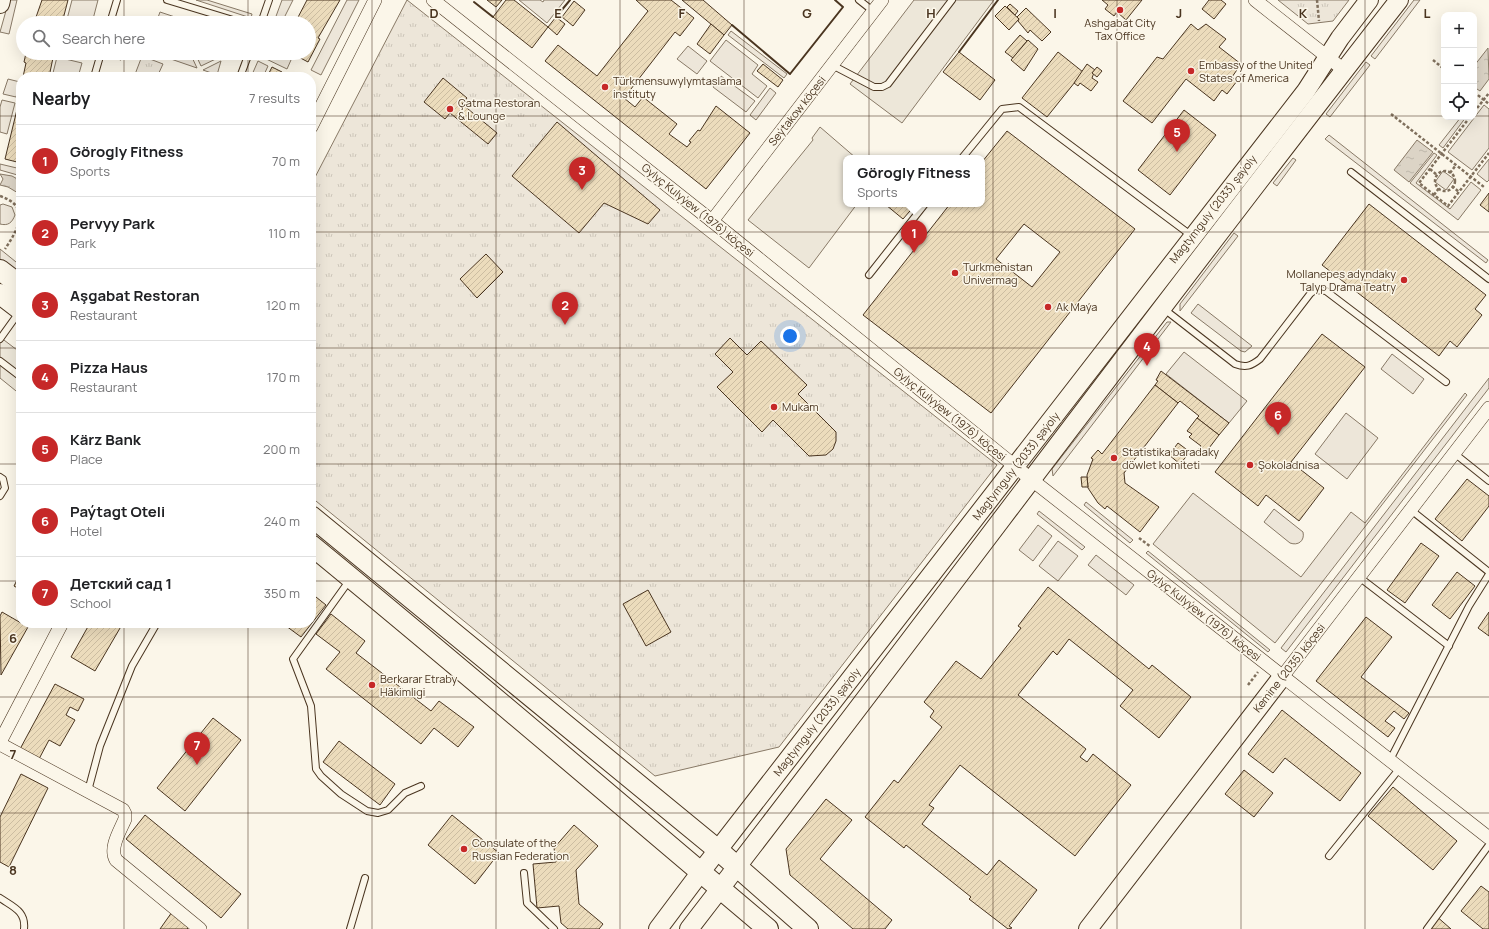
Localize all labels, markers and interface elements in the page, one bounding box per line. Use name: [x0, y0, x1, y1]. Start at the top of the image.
text: D: [429, 4, 439, 22]
text: E: [554, 4, 562, 22]
text: F: [679, 4, 686, 22]
text: G: [802, 4, 812, 22]
text: H: [926, 4, 936, 22]
text: I: [1053, 4, 1057, 22]
text: J: [1176, 4, 1182, 22]
text: K: [1299, 4, 1308, 22]
text: L: [1424, 4, 1431, 22]
marker: Ashgabat City Tax Office: [1115, 5, 1125, 15]
map controls: [1441, 12, 1477, 120]
button: +: [1441, 12, 1477, 48]
place label: Ashgabat City Tax Office: [1084, 15, 1156, 43]
search box: [16, 16, 316, 60]
icon: search: [30, 27, 52, 49]
text: Search here: [62, 28, 145, 49]
button: −: [1441, 48, 1477, 84]
place label: Embassy of the United States of America: [1199, 57, 1313, 85]
marker: Embassy of the United States of America: [1186, 66, 1196, 76]
place label: Türkmensuwylymtaslama instituty: [613, 73, 742, 101]
street label: Seýtakow köçesi: [765, 73, 829, 149]
marker: Türkmensuwylymtaslama instituty: [600, 82, 610, 92]
button: locate: [1441, 84, 1477, 120]
text: Nearby: [32, 87, 90, 110]
text: 7 results: [249, 89, 300, 107]
place label: Çatma Restoran & Lounge: [458, 95, 540, 123]
marker: Çatma Restoran & Lounge: [445, 104, 455, 114]
pin: 5: [1164, 119, 1190, 152]
text: Görogly Fitness: [70, 141, 183, 162]
street label: Magtymguly (2033) şaýoly: [1166, 151, 1260, 266]
text: 1: [42, 152, 48, 170]
text: 70 m: [272, 152, 300, 170]
popup: [843, 155, 985, 207]
pin: 3: [569, 157, 595, 190]
street label: Gylyç Kulyýew (1976) köçesi: [639, 159, 758, 260]
text: Sports: [70, 162, 110, 180]
text: Görogly Fitness: [857, 162, 971, 183]
text: Sports: [857, 183, 897, 201]
text: Pervyy Park: [70, 213, 155, 234]
pin: 1: [901, 220, 927, 253]
text: 2: [41, 224, 49, 242]
text: 110 m: [268, 224, 300, 242]
text: Park: [70, 234, 96, 252]
place label: Turkmenistan Univermag: [963, 259, 1032, 287]
place label: Mollanepes adyndaky Talyp Drama Teatry: [1287, 266, 1396, 294]
marker: Turkmenistan Univermag: [950, 268, 960, 278]
marker: Mollanepes adyndaky Talyp Drama Teatry: [1399, 275, 1409, 285]
text: Aşgabat Restoran: [70, 285, 200, 306]
pin: 2: [552, 292, 578, 325]
text: 3: [41, 296, 49, 314]
text: 120 m: [266, 296, 300, 314]
place label: Ak Maýa: [1056, 299, 1097, 314]
marker: Ak Maýa: [1043, 302, 1053, 312]
text: Restaurant: [70, 306, 137, 324]
your location: [780, 326, 800, 346]
pin: 4: [1134, 333, 1160, 366]
text: Pizza Haus: [70, 357, 148, 378]
street label: Gylyç Kulyýew (1976) köçesi: [891, 363, 1010, 464]
text: 4: [41, 368, 49, 386]
text: 170 m: [267, 368, 300, 386]
text: Restaurant: [70, 378, 137, 396]
place label: Mukam: [782, 399, 819, 414]
marker: Mukam: [769, 402, 779, 412]
pin: 6: [1265, 402, 1291, 435]
street label: Magtymguly (2033) şaýoly: [969, 408, 1063, 523]
text: Kärz Bank: [70, 429, 141, 450]
text: 5: [41, 440, 49, 458]
text: 200 m: [263, 440, 300, 458]
place label: Statistika baradaky döwlet komiteti: [1122, 444, 1219, 472]
text: Place: [70, 450, 103, 468]
marker: Statistika baradaky döwlet komiteti: [1109, 453, 1119, 463]
place label: Şokoladnisa: [1258, 457, 1319, 472]
marker: Şokoladnisa: [1245, 460, 1255, 470]
text: Paýtagt Oteli: [70, 501, 165, 522]
text: 6: [41, 512, 49, 530]
text: 240 m: [264, 512, 300, 530]
text: Hotel: [70, 522, 102, 540]
street label: Gylyç Kulyýew (1976) köçesi: [1144, 565, 1264, 664]
text: Детский сад 1: [70, 573, 172, 594]
text: 7: [42, 584, 48, 602]
text: 350 m: [264, 584, 300, 602]
text: School: [70, 594, 111, 612]
street label: Kemine (2035) köçesi: [1249, 620, 1328, 715]
text: 6: [9, 629, 17, 647]
street label: Magtymguly (2033) şaýoly: [770, 664, 864, 779]
place label: Berkarar Etraby Häkimligi: [380, 671, 457, 699]
marker: Berkarar Etraby Häkimligi: [367, 680, 377, 690]
pin: 7: [184, 732, 210, 765]
text: 7: [10, 745, 17, 763]
place label: Consulate of the Russian Federation: [472, 835, 569, 863]
marker: Consulate of the Russian Federation: [459, 844, 469, 854]
text: 8: [9, 861, 17, 879]

